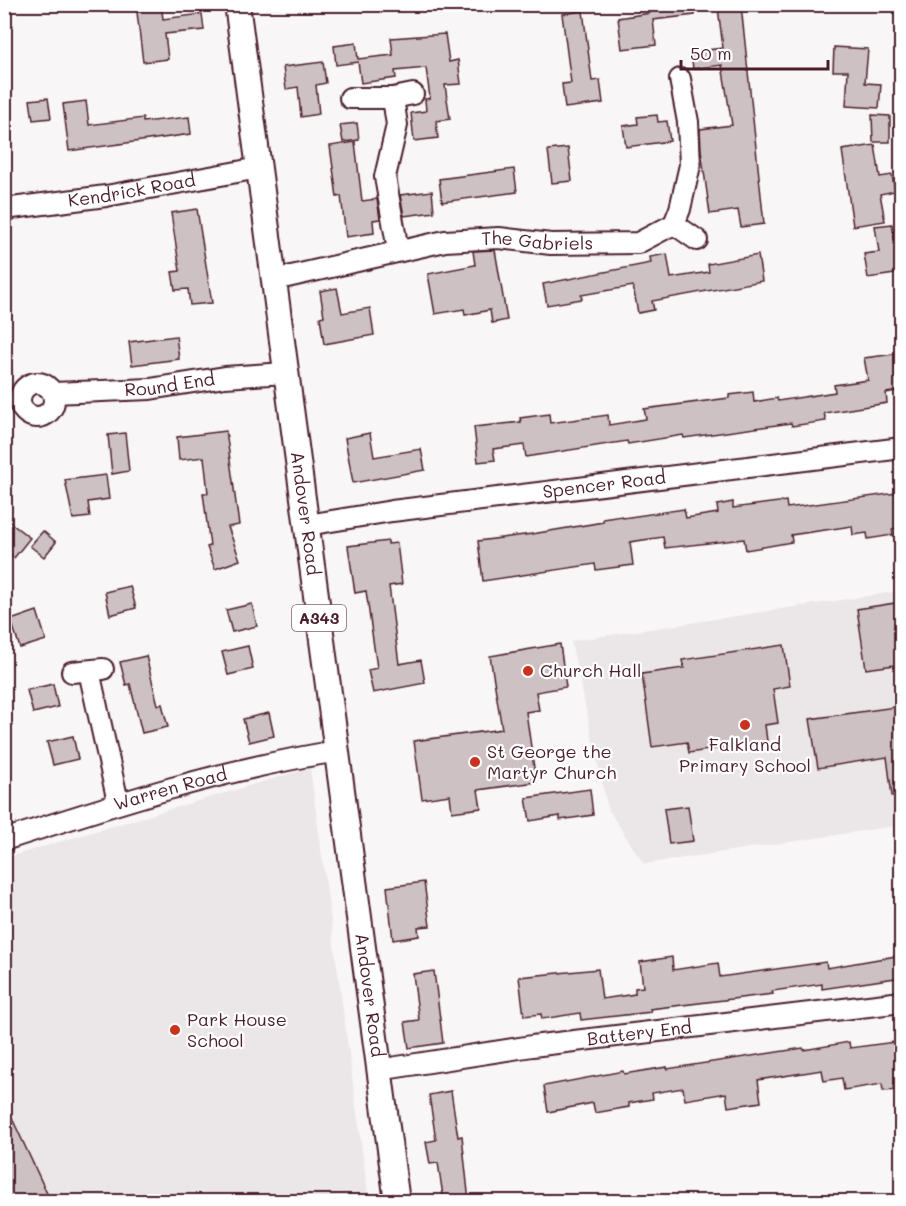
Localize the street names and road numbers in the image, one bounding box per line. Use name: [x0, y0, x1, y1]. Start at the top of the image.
street label: Kendrick Road: [66, 167, 197, 212]
street label: The Gabriels: [481, 225, 593, 255]
street label: Round End: [124, 366, 216, 401]
street label: Andover Road: [286, 450, 326, 577]
street label: Spencer Road: [541, 464, 667, 503]
road number: A343: [292, 605, 346, 631]
street label: Warren Road: [110, 761, 229, 816]
street label: Andover Road: [350, 932, 391, 1059]
street label: Battery End: [586, 1014, 693, 1050]

